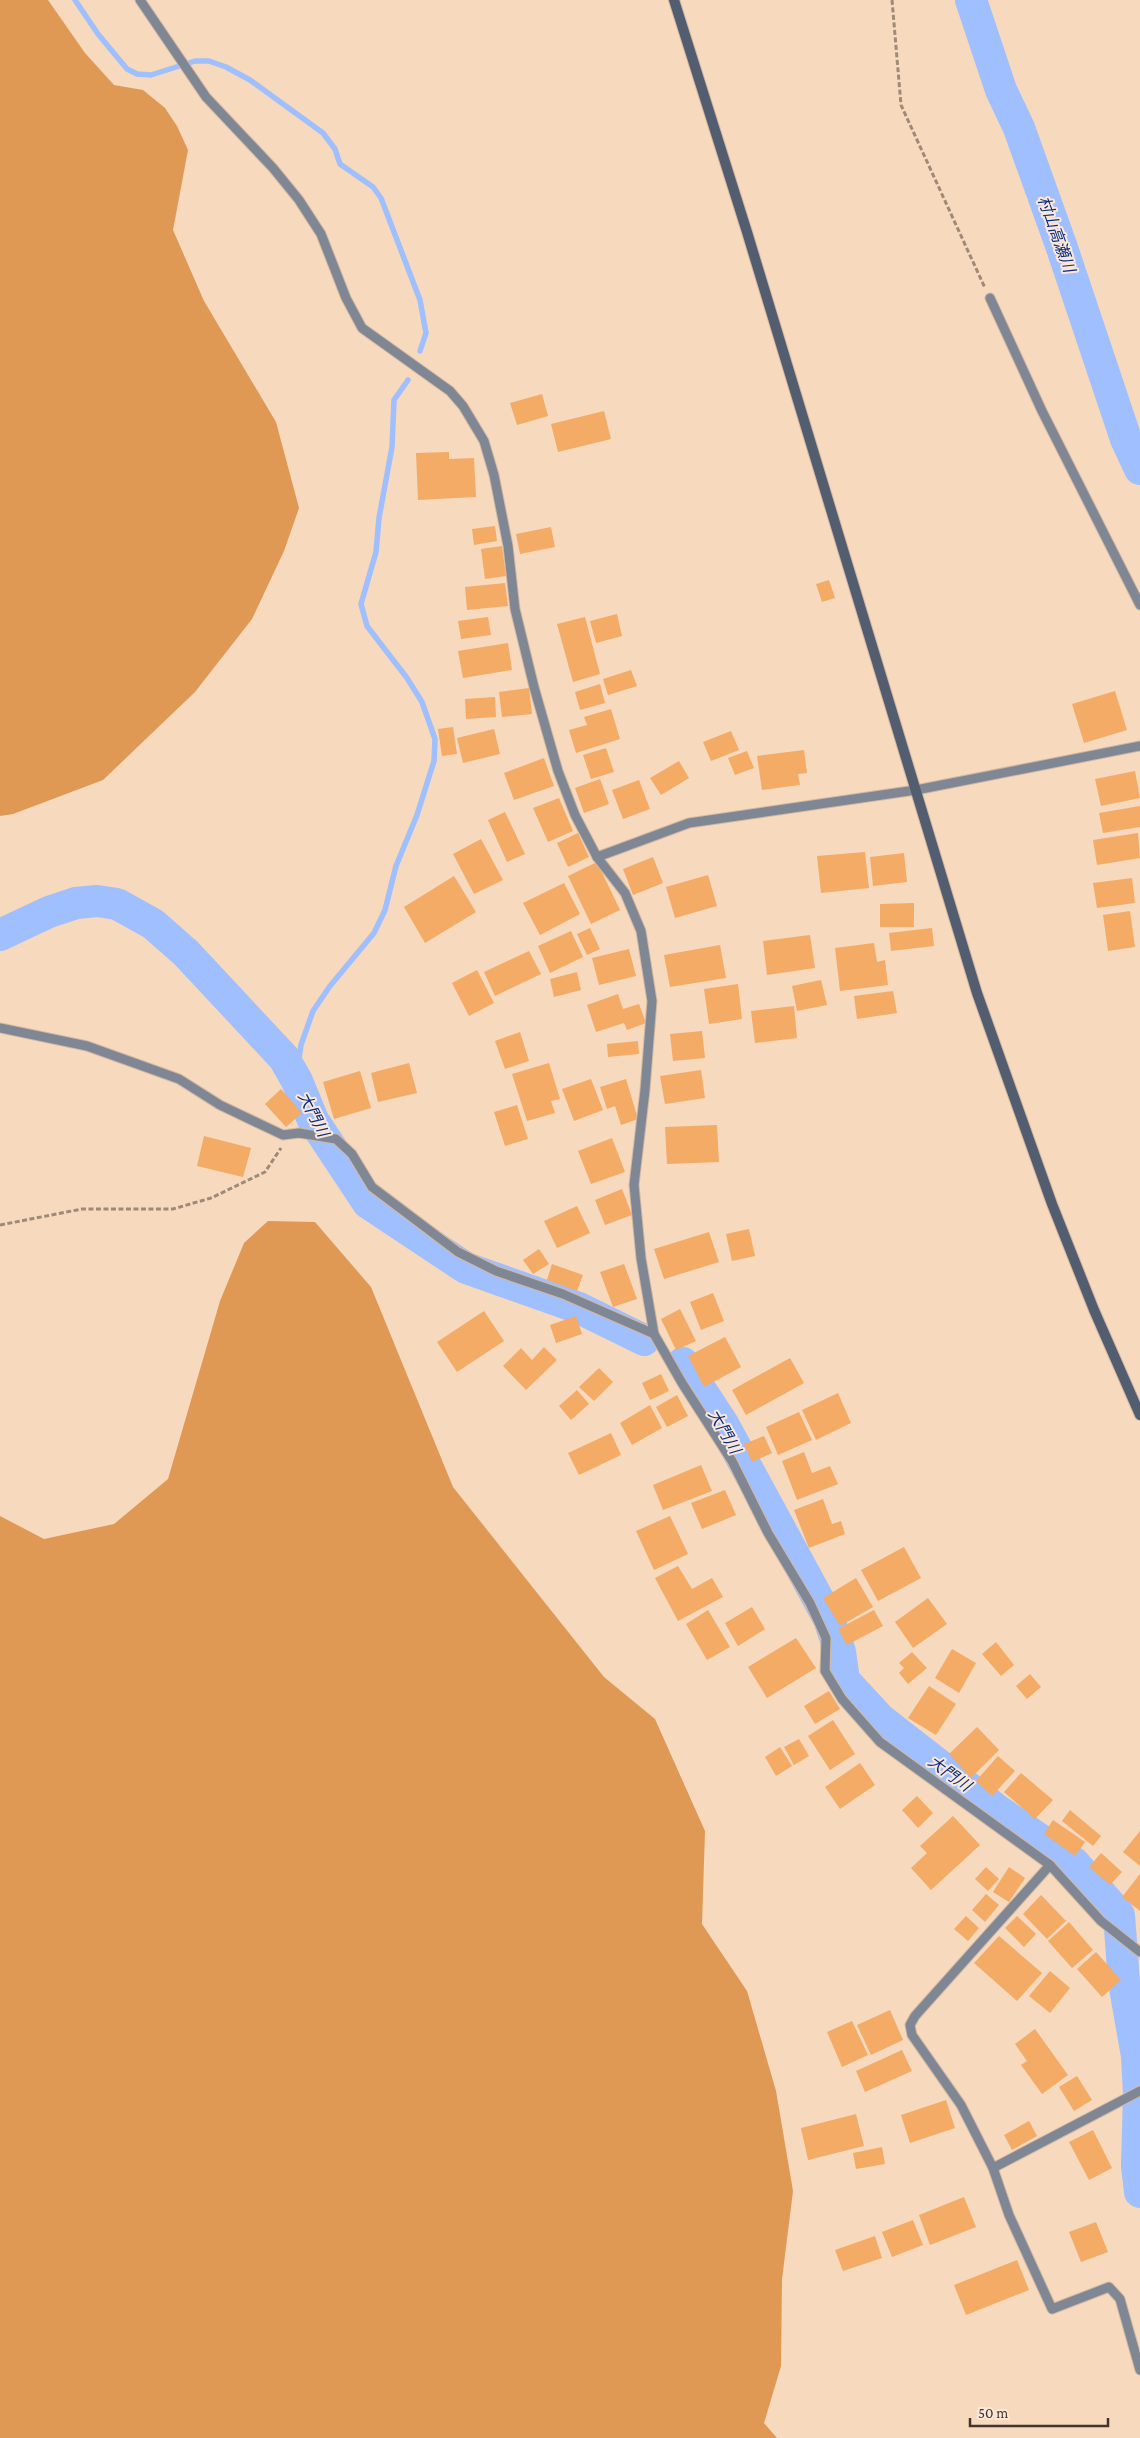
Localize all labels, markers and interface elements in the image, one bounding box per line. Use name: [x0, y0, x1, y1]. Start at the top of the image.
water label: 村山高瀬川: [1035, 194, 1079, 277]
water label: 大門川: [295, 1089, 333, 1141]
water label: 大門川: [705, 1406, 745, 1458]
water label: 大門川: [925, 1752, 976, 1796]
scale bar: [970, 2396, 1108, 2428]
text: 50 m: [978, 2405, 1008, 2421]

